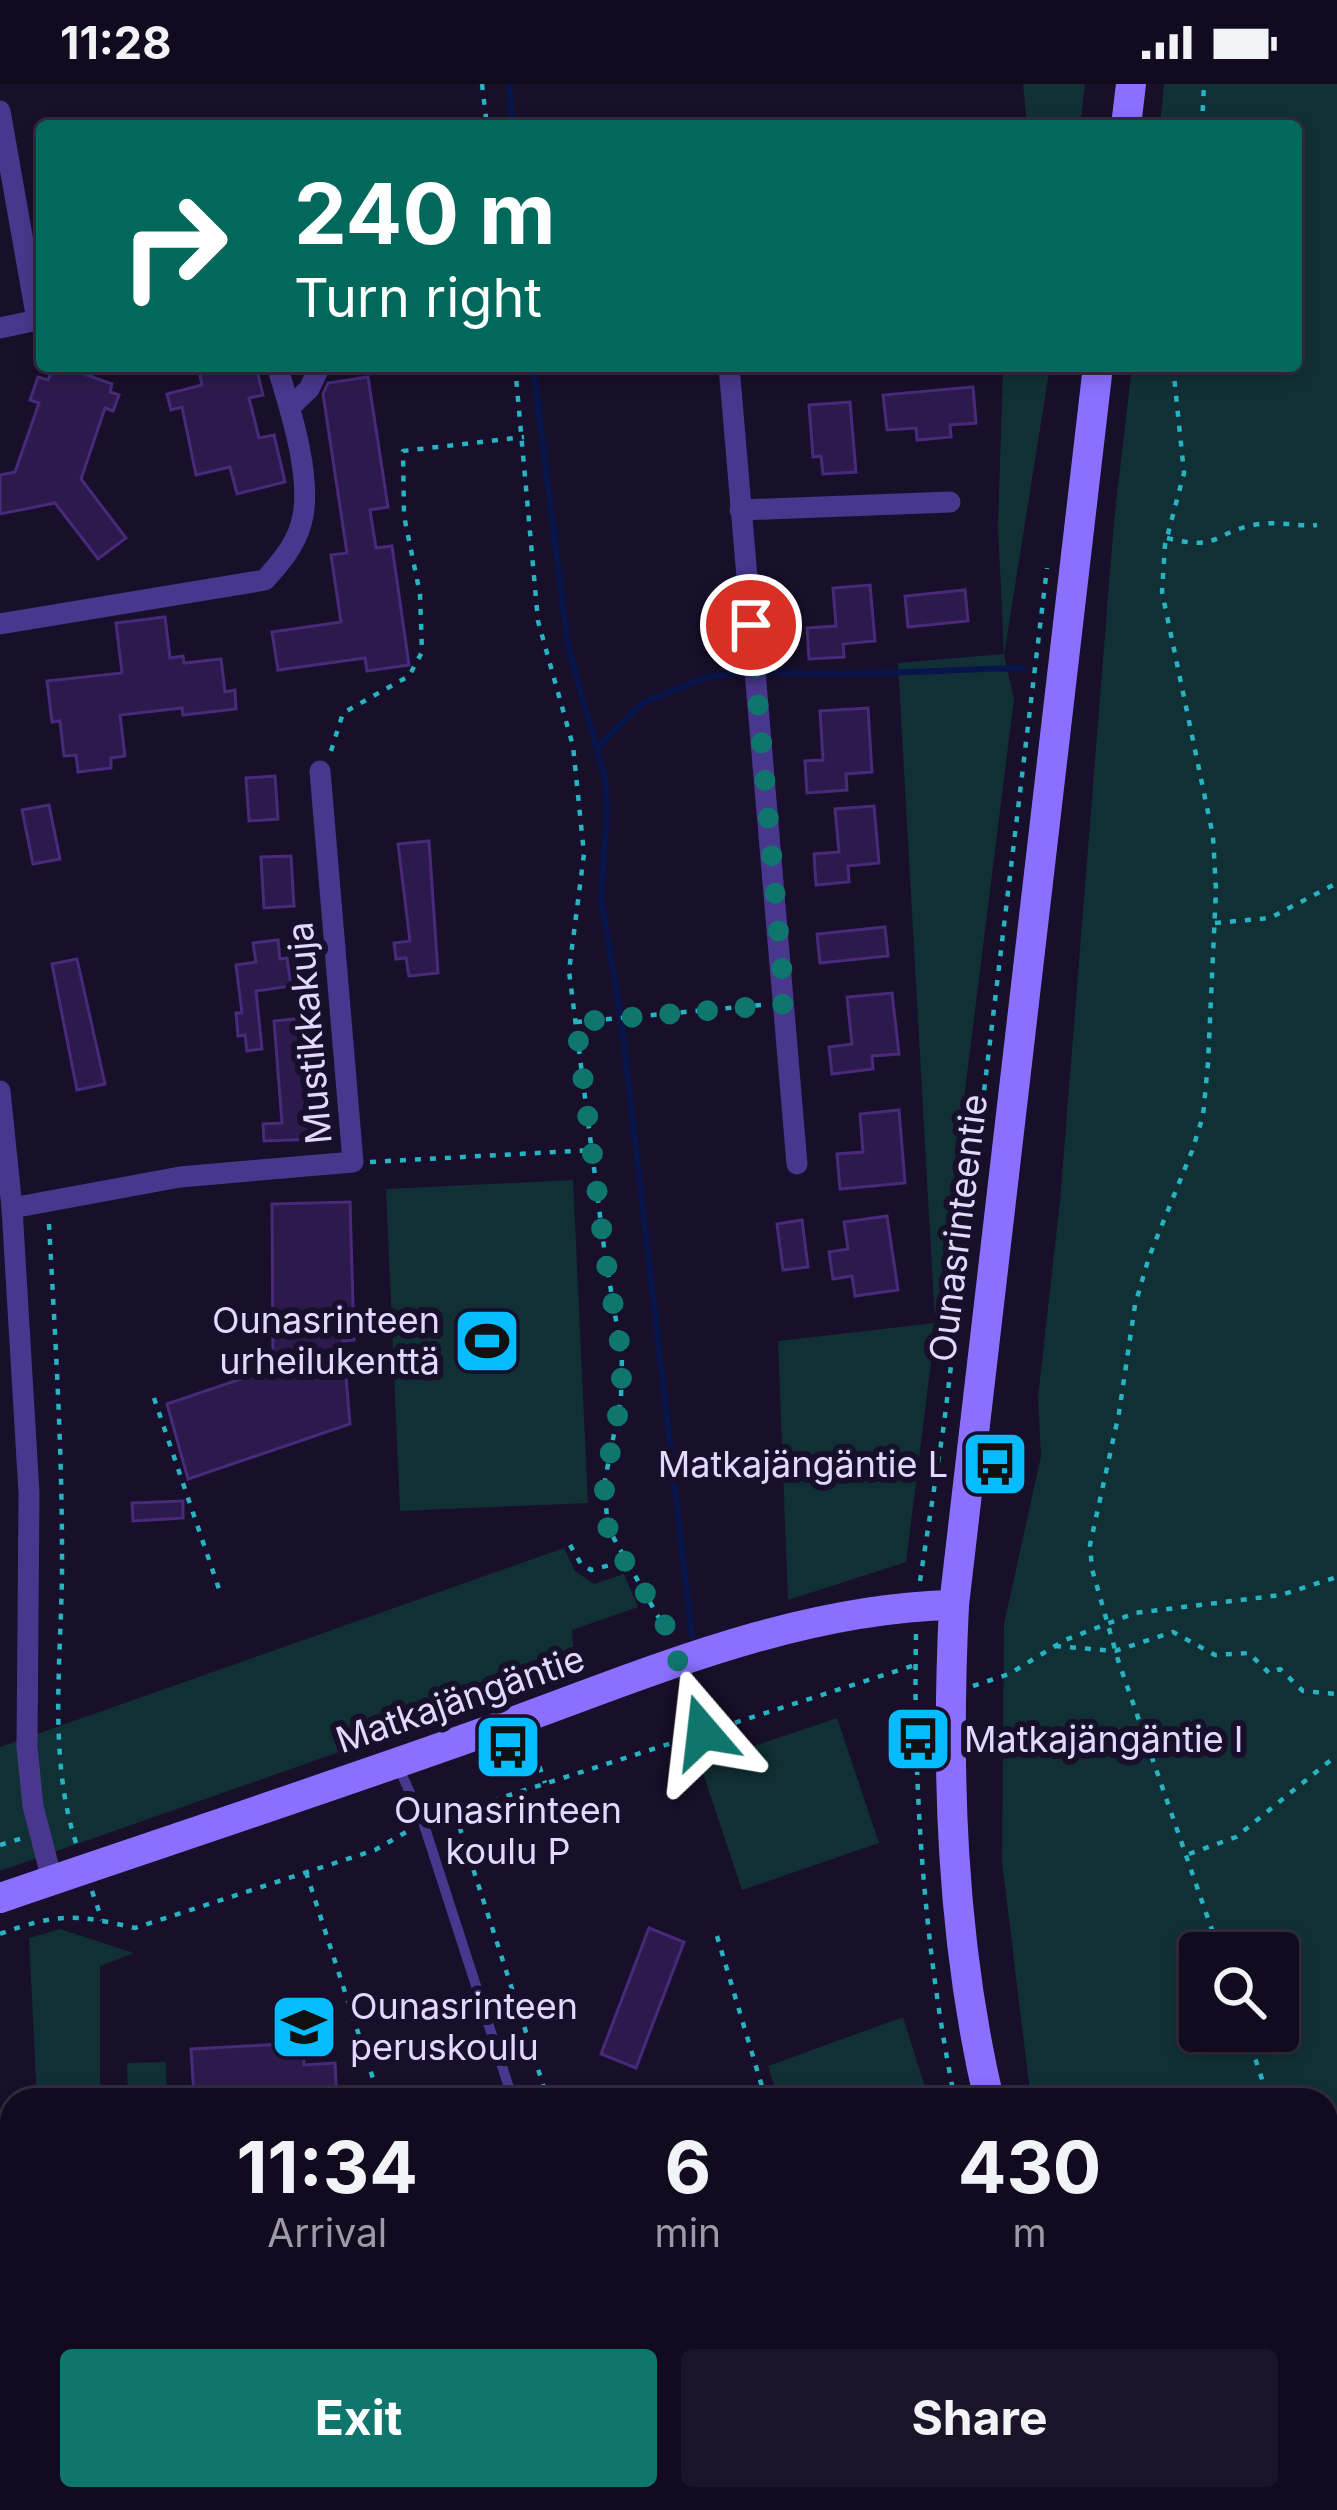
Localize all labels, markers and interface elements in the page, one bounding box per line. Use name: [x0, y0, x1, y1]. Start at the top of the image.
text: 11:28: [60, 15, 171, 70]
text: 240 m: [294, 163, 556, 264]
icon: right: [96, 168, 252, 324]
text: Turn right: [294, 265, 542, 330]
pin: [700, 574, 802, 676]
icon: arrive: [718, 592, 784, 658]
street label: Mustikkakuja: [277, 920, 341, 1146]
street label: Ounasrinteentie: [920, 1092, 996, 1364]
place label: Ounasrinteen urheilukenttä: [212, 1298, 440, 1383]
sports icon: Ounasrinteen urheilukenttä: [452, 1306, 522, 1376]
bus stop icon: Matkajängäntie L: [960, 1429, 1030, 1499]
place label: Matkajängäntie L: [658, 1442, 948, 1486]
street label: Matkajängäntie: [330, 1636, 590, 1762]
position arrow: [640, 1669, 766, 1795]
bus stop icon: Matkajängäntie I: [883, 1704, 953, 1774]
bus stop icon: Ounasrinteen koulu P: [473, 1712, 543, 1782]
place label: Matkajängäntie I: [964, 1717, 1244, 1761]
place label: Ounasrinteen koulu P: [394, 1788, 622, 1873]
map controls: [1179, 1932, 1299, 2052]
button: search: [1179, 1932, 1299, 2052]
place label: Ounasrinteen peruskoulu: [350, 1984, 578, 2069]
school or university icon: Ounasrinteen peruskoulu: [269, 1992, 339, 2062]
text: 11:34: [237, 2123, 418, 2210]
text: 6: [664, 2123, 711, 2210]
text: 430: [958, 2123, 1101, 2210]
text: Arrival: [267, 2209, 387, 2256]
text: min: [654, 2209, 721, 2256]
text: m: [1012, 2209, 1047, 2256]
button: Exit: [60, 2349, 657, 2487]
button: Share: [681, 2349, 1278, 2487]

